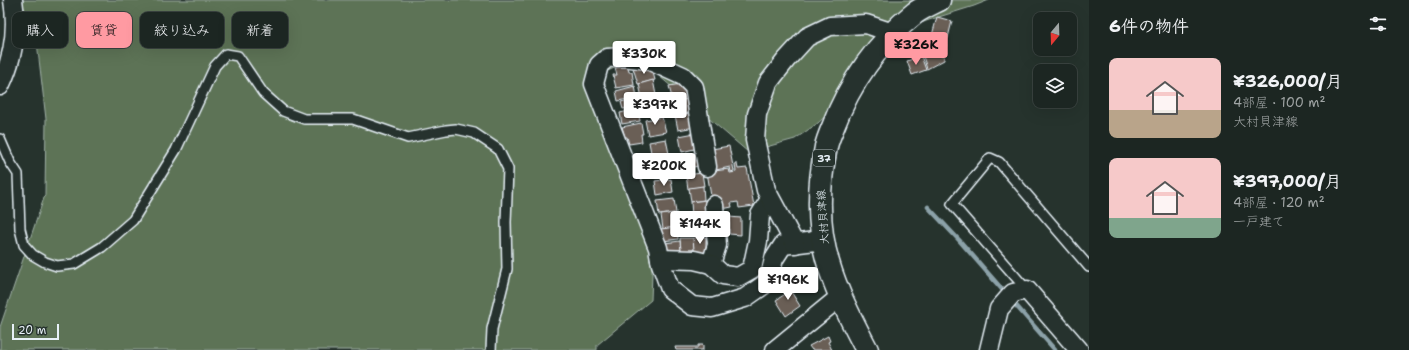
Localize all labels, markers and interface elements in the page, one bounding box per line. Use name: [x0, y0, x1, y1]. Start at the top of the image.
chip: 購入: [12, 12, 68, 48]
chip: 賃貸: [76, 12, 132, 48]
chip: 絞り込み: [140, 12, 224, 48]
chip: 新着: [232, 12, 288, 48]
north arrow: [1033, 12, 1077, 56]
map controls: [1033, 12, 1077, 108]
icon: filters: [1367, 13, 1389, 35]
text: 6件の物件: [1109, 15, 1189, 37]
pin: ¥326K: [888, 32, 944, 66]
text: ¥326K: [894, 36, 938, 53]
pin: ¥330K: [616, 41, 672, 75]
text: ¥330K: [622, 45, 666, 62]
button: layers: [1033, 64, 1077, 108]
text: ¥326,000/月: [1233, 70, 1342, 92]
icon: home: [1141, 74, 1189, 122]
pin: ¥397K: [627, 92, 683, 126]
text: 4部屋 · 100 m²: [1233, 94, 1325, 111]
text: ¥397K: [633, 96, 677, 113]
text: 大村貝津線: [1233, 113, 1298, 130]
road number: 37: [813, 150, 835, 166]
pin: ¥200K: [636, 153, 692, 187]
text: ¥200K: [642, 157, 686, 174]
text: ¥397,000/月: [1233, 170, 1342, 192]
icon: home: [1141, 174, 1189, 222]
street label: 大村貝津線: [814, 189, 832, 245]
text: 4部屋 · 120 m²: [1233, 194, 1325, 211]
pin: ¥144K: [672, 211, 728, 245]
text: 一戸建て: [1233, 213, 1285, 230]
text: ¥144K: [679, 215, 721, 232]
pin: ¥196K: [760, 267, 816, 301]
text: ¥196K: [767, 271, 809, 288]
scale bar: [12, 322, 59, 341]
text: 20 m: [18, 323, 46, 338]

